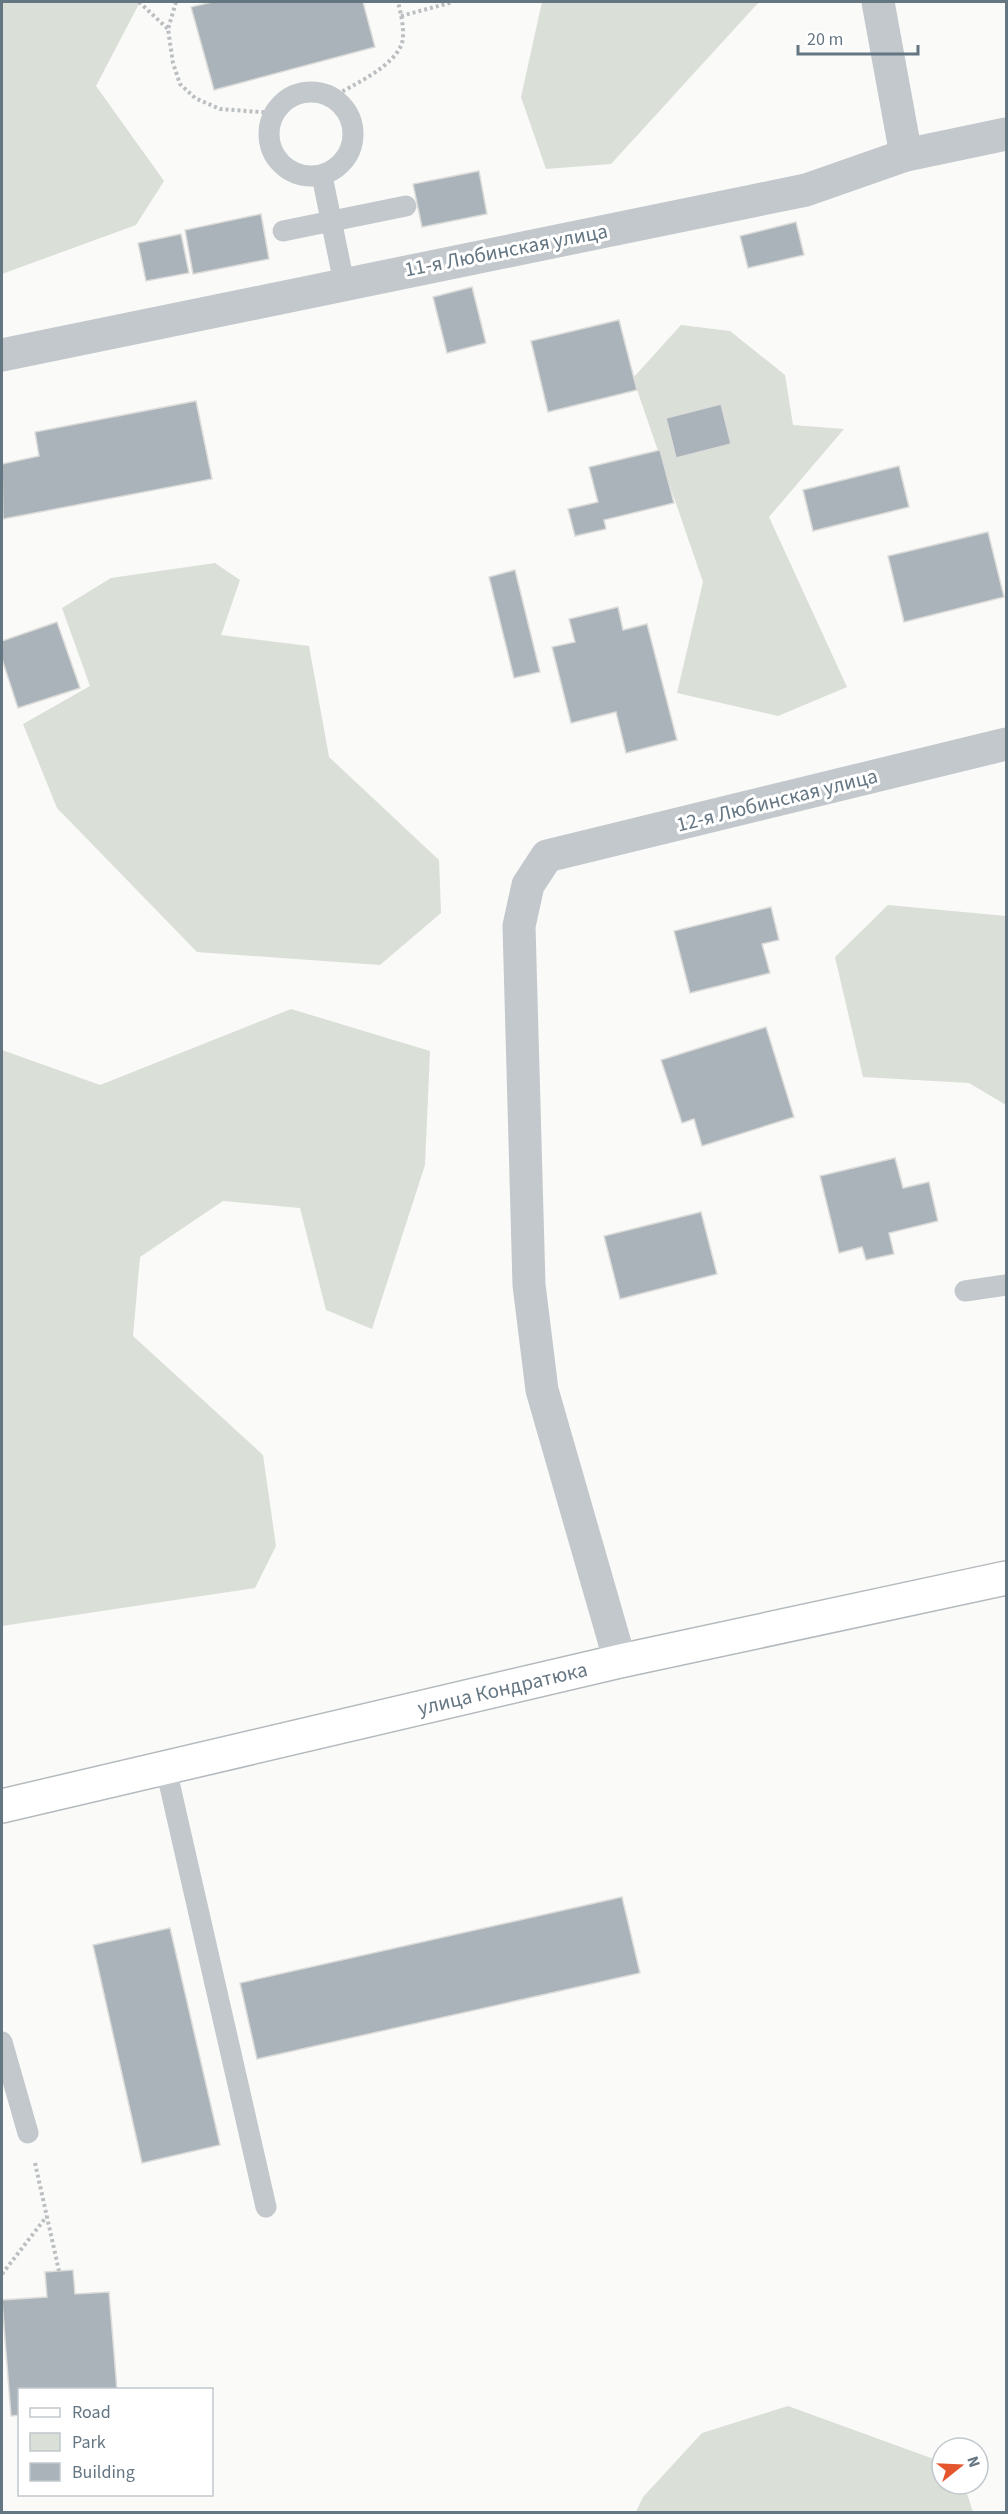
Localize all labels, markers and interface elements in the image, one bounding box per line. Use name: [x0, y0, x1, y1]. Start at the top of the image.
scale bar: [798, 18, 918, 56]
text: 20 m: [807, 27, 843, 52]
street label: 11-я Любинская улица: [402, 216, 610, 284]
street label: 12-я Любинская улица: [673, 760, 881, 840]
street label: улица Кондратюка: [415, 1654, 590, 1723]
legend: [18, 2388, 213, 2496]
text: Road: [72, 2400, 111, 2425]
text: Park: [72, 2430, 106, 2455]
north arrow: [930, 2436, 990, 2496]
text: N: [961, 2453, 985, 2470]
text: Building: [72, 2460, 135, 2485]

